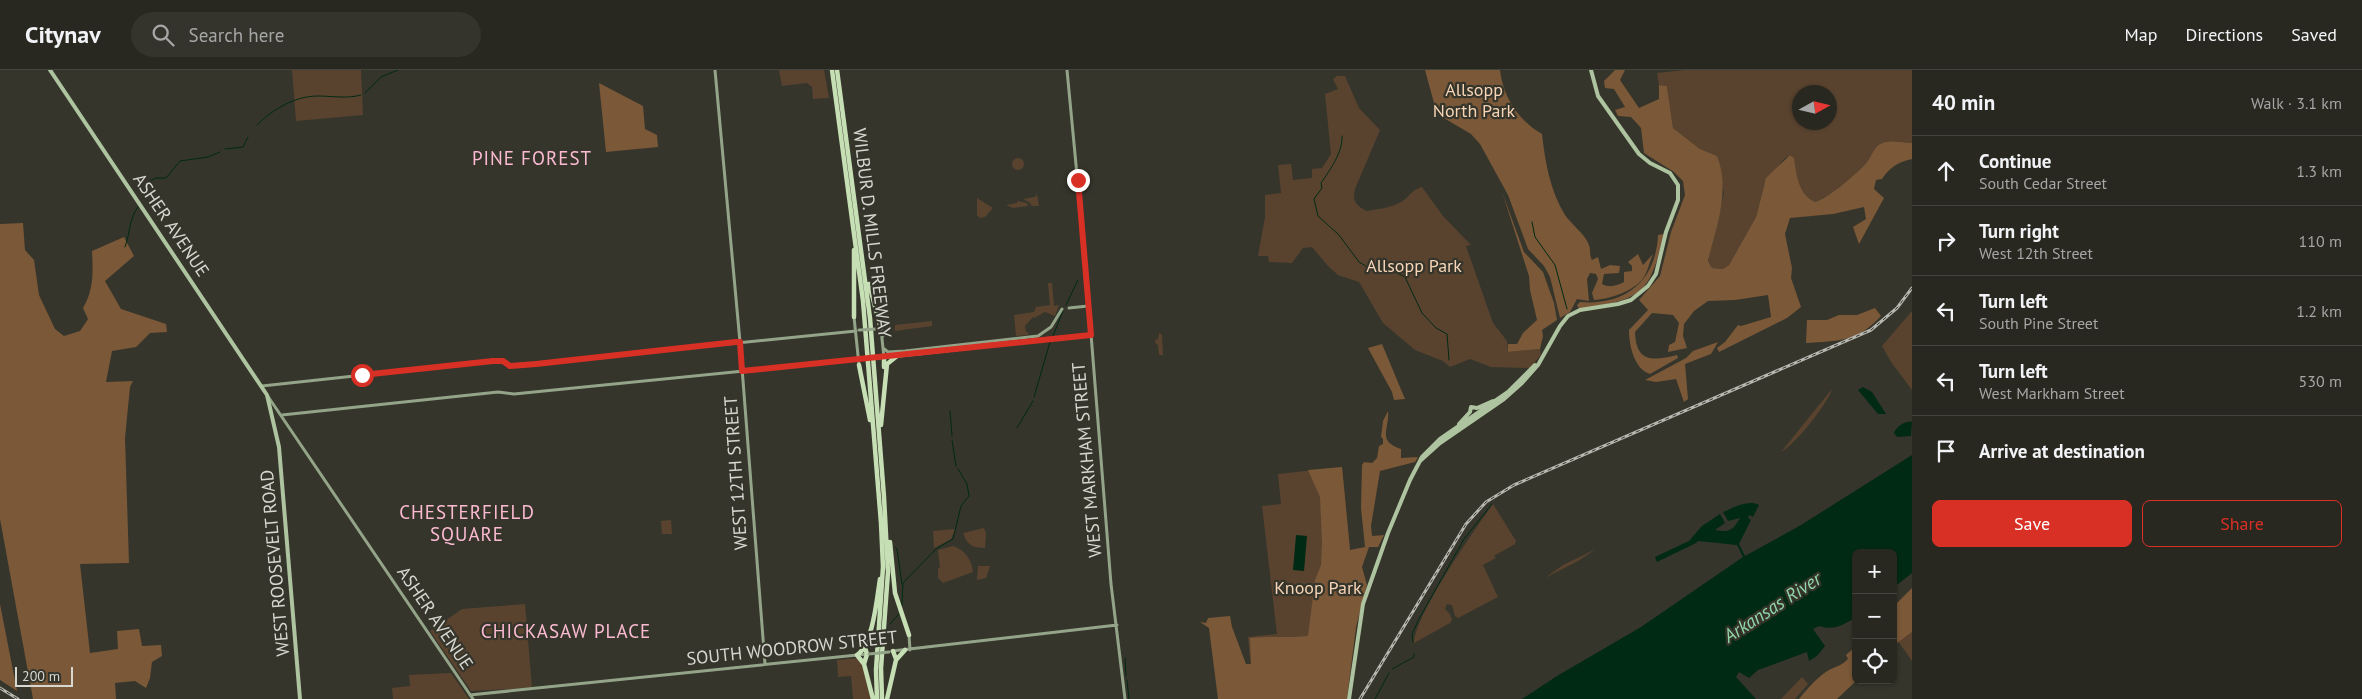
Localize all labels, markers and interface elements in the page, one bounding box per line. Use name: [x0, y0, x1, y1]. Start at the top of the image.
search box: [131, 12, 481, 57]
text: Citynav: [25, 19, 101, 50]
icon: search: [149, 21, 177, 49]
text: Search here: [189, 23, 284, 47]
text: Map: [2125, 23, 2157, 46]
text: Directions: [2185, 23, 2263, 46]
text: Saved: [2291, 23, 2337, 46]
park label: Allsopp North Park: [1433, 78, 1516, 122]
north arrow: [1792, 85, 1837, 130]
text: 40 min: [1932, 89, 1995, 116]
text: Walk · 3.1 km: [2251, 93, 2342, 113]
street label: WILBUR D. MILLS FREEWAY: [848, 127, 897, 339]
district label: PINE FOREST: [472, 146, 592, 170]
text: Continue: [1979, 149, 2051, 173]
icon: ahead: [1932, 157, 1960, 185]
text: 1.3 km: [2296, 161, 2342, 181]
street label: ASHER AVENUE: [128, 169, 214, 281]
route end: [1067, 169, 1090, 192]
text: South Cedar Street: [1979, 173, 2107, 193]
text: Turn right: [1979, 219, 2059, 243]
icon: right: [1932, 227, 1960, 255]
text: 110 m: [2299, 231, 2342, 251]
text: West 12th Street: [1979, 243, 2093, 263]
park label: Allsopp Park: [1366, 254, 1462, 277]
text: Turn left: [1979, 289, 2048, 313]
icon: left: [1932, 297, 1960, 325]
text: 1.2 km: [2296, 301, 2342, 321]
text: South Pine Street: [1979, 313, 2098, 333]
text: Turn left: [1979, 359, 2048, 383]
street label: WEST MARKHAM STREET: [1067, 361, 1106, 559]
route start: [351, 364, 374, 387]
icon: left: [1932, 367, 1960, 395]
text: 530 m: [2299, 371, 2342, 391]
text: West Markham Street: [1979, 383, 2125, 403]
street label: WEST 12TH STREET: [719, 395, 752, 551]
icon: arrive: [1932, 437, 1960, 465]
text: Arrive at destination: [1979, 439, 2145, 463]
street label: WEST ROOSEVELT ROAD: [255, 469, 294, 657]
district label: CHESTERFIELD SQUARE: [399, 500, 535, 546]
button: Save: [1932, 500, 2132, 547]
button: Share: [2142, 500, 2342, 547]
map controls: [1852, 549, 1897, 684]
button: +: [1852, 549, 1897, 594]
street label: ASHER AVENUE: [392, 562, 478, 674]
water label: Arkansas River: [1718, 565, 1827, 648]
park label: Knoop Park: [1274, 576, 1362, 599]
button: −: [1852, 594, 1897, 639]
district label: CHICKASAW PLACE: [481, 619, 651, 643]
street label: SOUTH WOODROW STREET: [685, 625, 898, 670]
button: locate: [1852, 639, 1897, 684]
scale bar: [15, 664, 72, 687]
text: 200 m: [22, 667, 60, 685]

